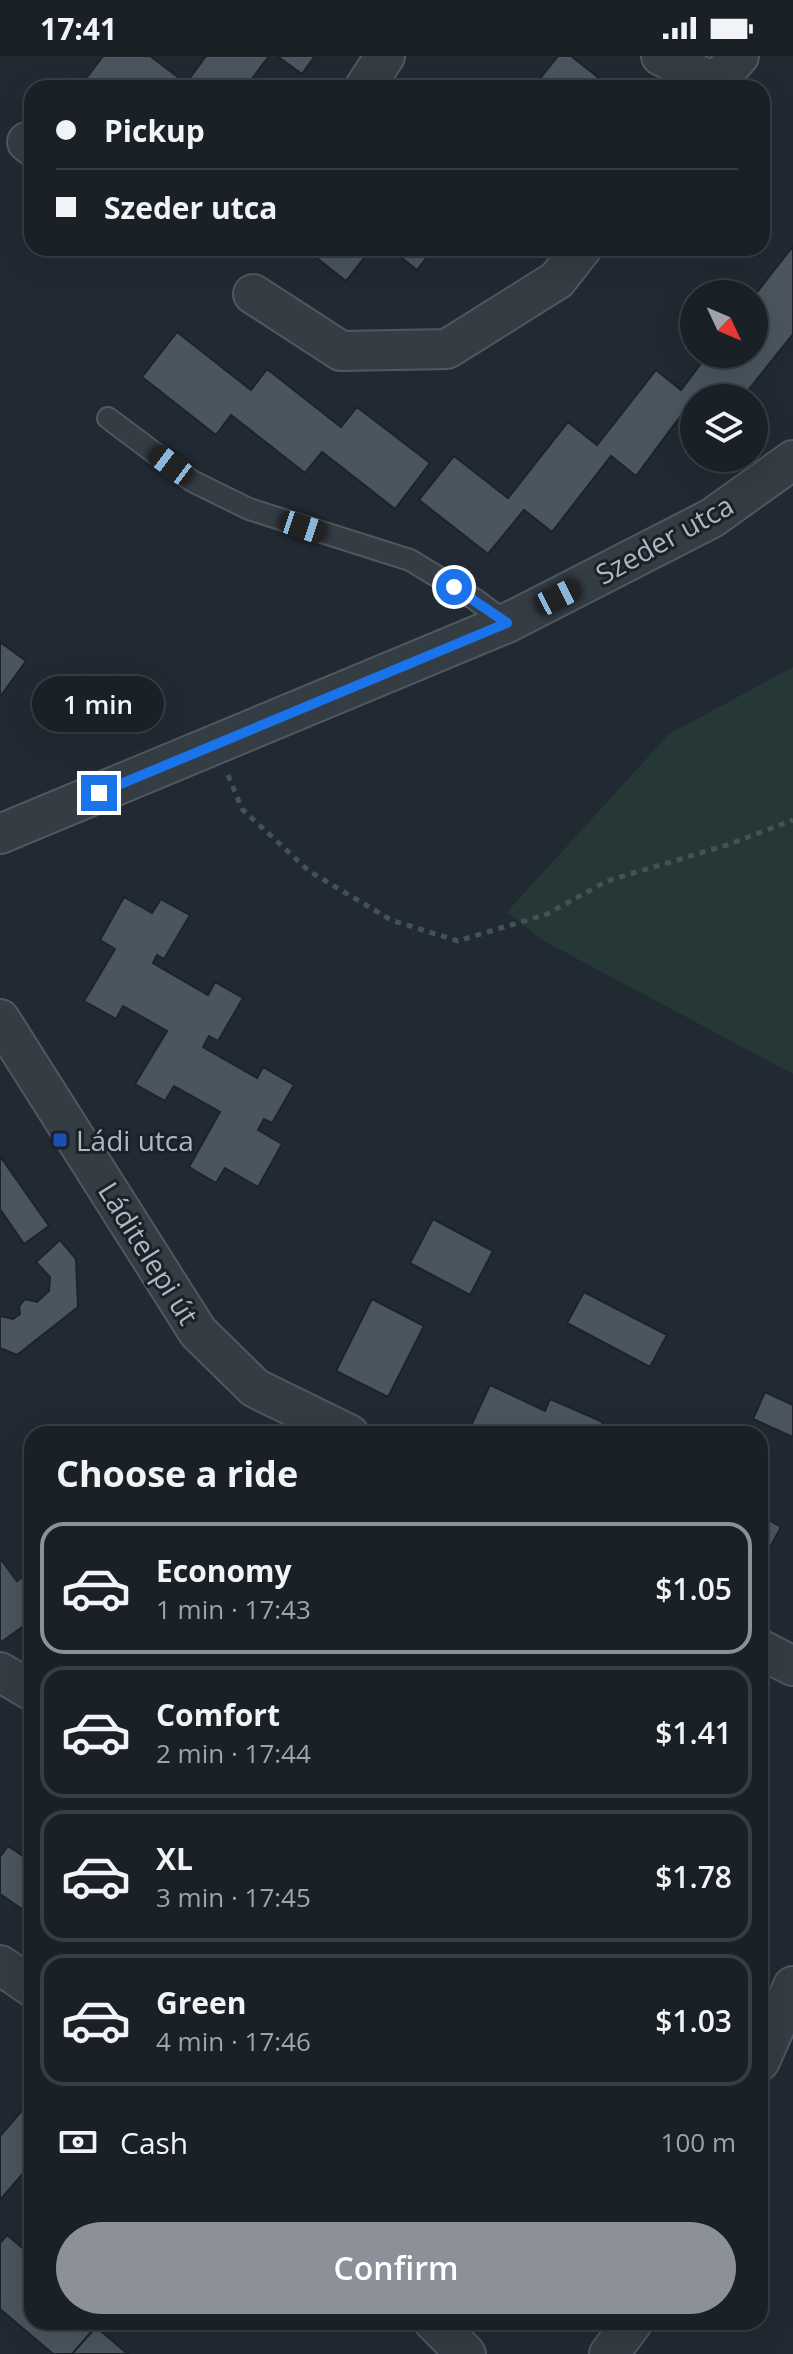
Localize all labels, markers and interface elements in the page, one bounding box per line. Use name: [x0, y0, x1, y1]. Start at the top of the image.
text: 17:41: [40, 8, 117, 49]
text: Pickup: [104, 110, 205, 151]
text: Szeder utca: [104, 187, 277, 228]
north arrow: [680, 280, 768, 368]
map controls: [680, 280, 768, 472]
button: layers: [680, 384, 768, 472]
car: [145, 441, 197, 489]
street label: Szeder utca: [588, 486, 740, 592]
car: [276, 508, 330, 546]
route start: [436, 569, 472, 605]
car: [531, 575, 585, 619]
callout: 1 min: [33, 677, 165, 733]
text: 1 min: [63, 686, 133, 722]
route end: [81, 775, 117, 811]
place label: Ládi utca: [76, 1121, 194, 1159]
marker: Ládi utca: [51, 1131, 69, 1149]
street label: Láditelepi út: [90, 1174, 208, 1332]
text: Choose a ride: [56, 1449, 298, 1498]
text: Economy: [156, 1550, 292, 1591]
icon: car: [60, 1552, 132, 1624]
text: $1.05: [655, 1568, 732, 1609]
text: 1 min · 17:43: [156, 1591, 311, 1627]
text: Comfort: [156, 1694, 280, 1735]
icon: car: [60, 1696, 132, 1768]
text: $1.41: [655, 1712, 732, 1753]
text: 2 min · 17:44: [156, 1735, 311, 1771]
text: XL: [156, 1838, 193, 1879]
icon: car: [60, 1840, 132, 1912]
text: $1.78: [655, 1856, 732, 1897]
text: 3 min · 17:45: [156, 1879, 311, 1915]
text: Green: [156, 1982, 247, 2023]
icon: car: [60, 1984, 132, 2056]
text: $1.03: [655, 2000, 732, 2041]
text: 4 min · 17:46: [156, 2023, 311, 2059]
icon: cash: [56, 2120, 100, 2164]
text: Cash: [120, 2122, 188, 2163]
text: 100 m: [661, 2124, 736, 2160]
button: Confirm: [56, 2222, 736, 2314]

